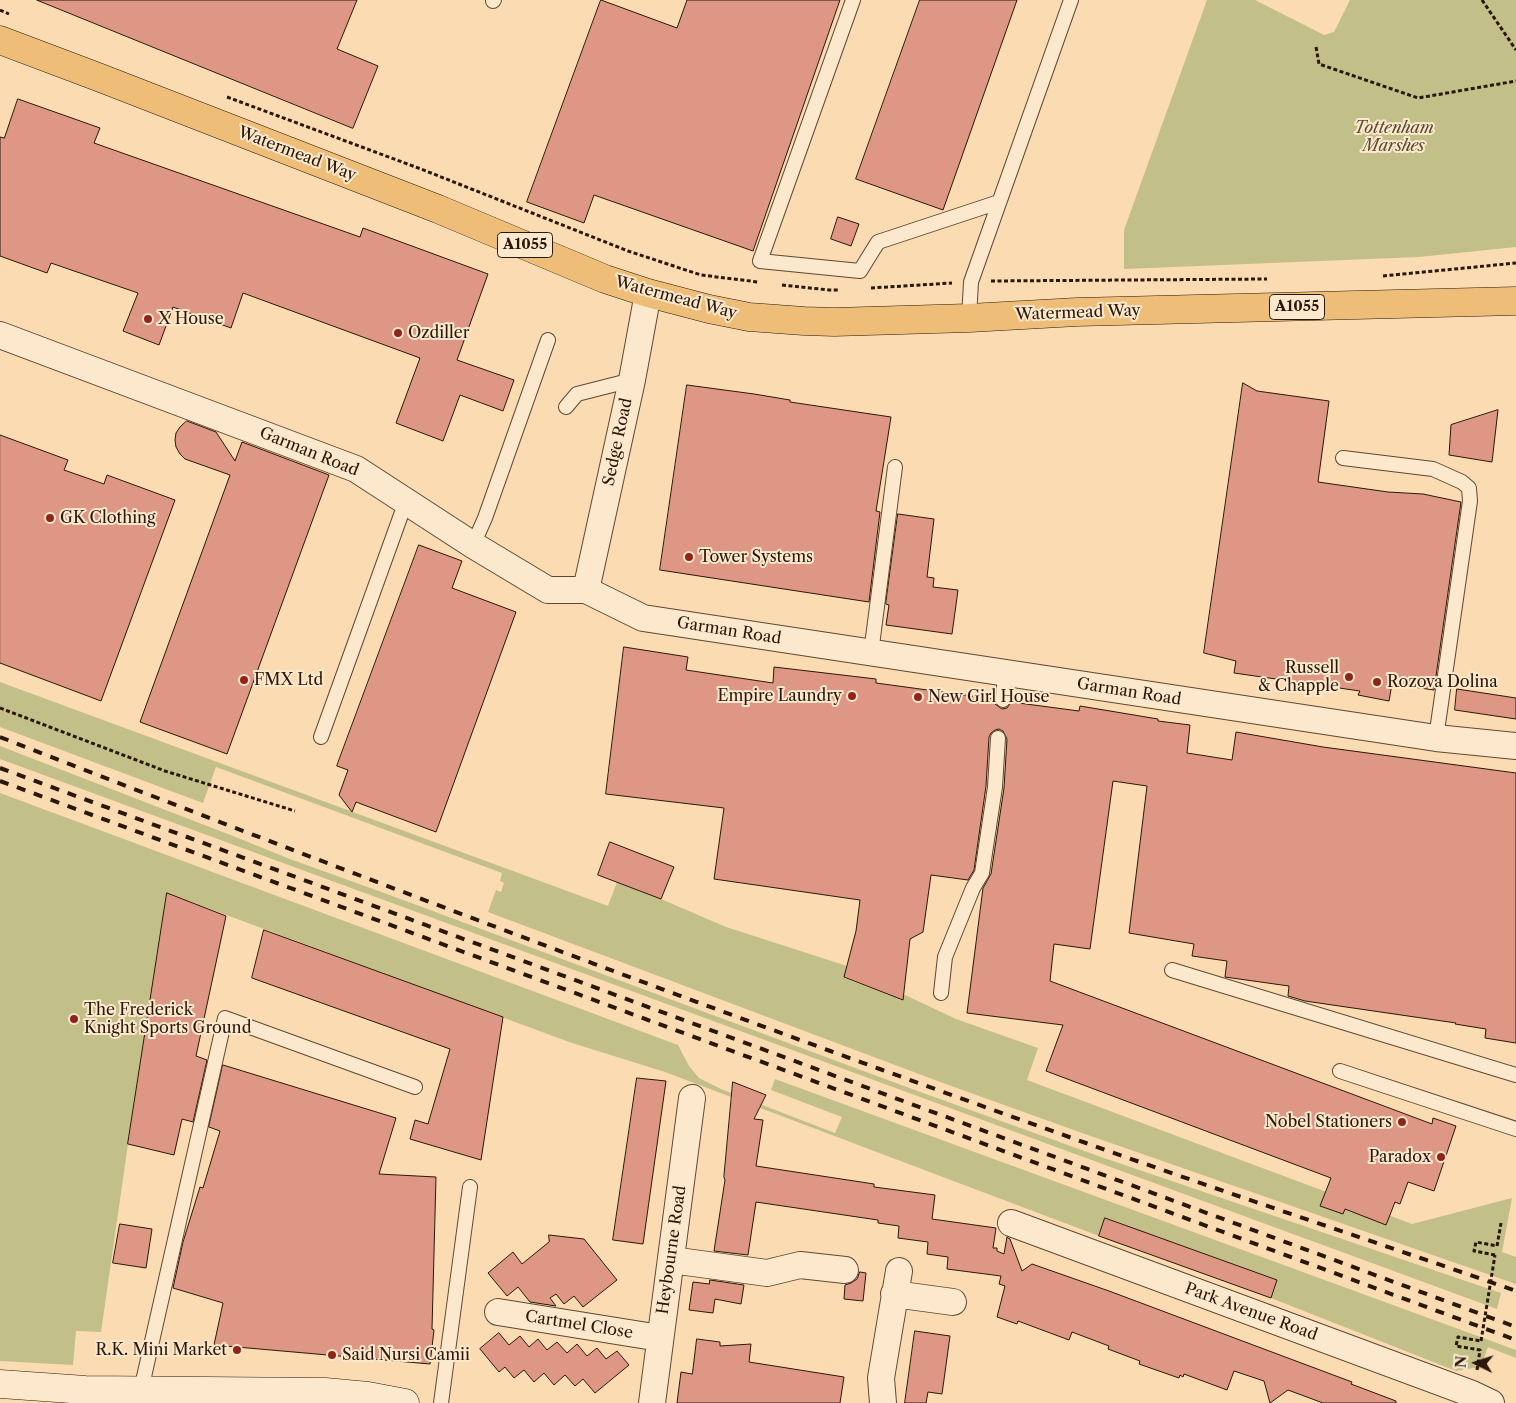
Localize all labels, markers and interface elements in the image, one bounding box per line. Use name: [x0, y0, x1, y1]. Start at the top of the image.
park label: Tottenham Marshes: [1354, 118, 1434, 156]
street label: Watermead Way: [235, 123, 359, 185]
road number: A1055: [498, 232, 552, 258]
street label: Watermead Way: [613, 273, 739, 323]
road number: A1055: [1270, 294, 1324, 320]
street label: Watermead Way: [1015, 301, 1141, 325]
place label: X House: [158, 309, 224, 329]
marker: X House: [142, 313, 154, 325]
place label: Ozdiller: [408, 323, 469, 343]
marker: Ozdiller: [392, 327, 404, 339]
street label: Sedge Road: [599, 396, 637, 488]
street label: Garman Road: [257, 423, 361, 481]
place label: GK Clothing: [60, 508, 155, 528]
marker: GK Clothing: [44, 512, 56, 524]
place label: Tower Systems: [699, 547, 813, 567]
marker: Tower Systems: [683, 551, 695, 563]
street label: Garman Road: [676, 613, 782, 649]
place label: Russell & Chapple: [1258, 658, 1339, 696]
place label: FMX Ltd: [254, 670, 323, 690]
marker: Russell & Chapple: [1343, 671, 1355, 683]
place label: Rozova Dolina: [1387, 672, 1498, 692]
marker: FMX Ltd: [238, 674, 250, 686]
street label: Garman Road: [1076, 674, 1182, 710]
marker: Rozova Dolina: [1371, 676, 1383, 688]
place label: Empire Laundry: [717, 686, 842, 706]
place label: New Girl House: [928, 687, 1049, 707]
marker: Empire Laundry: [846, 690, 858, 702]
marker: New Girl House: [912, 691, 924, 703]
place label: The Frederick Knight Sports Ground: [84, 1000, 251, 1038]
marker: The Frederick Knight Sports Ground: [68, 1013, 80, 1025]
place label: Nobel Stationers: [1265, 1112, 1392, 1132]
marker: Nobel Stationers: [1396, 1116, 1408, 1128]
place label: Paradox: [1369, 1147, 1431, 1167]
marker: Paradox: [1435, 1151, 1447, 1163]
street label: Heybourne Road: [653, 1184, 691, 1316]
street label: Park Avenue Road: [1182, 1279, 1320, 1345]
street label: Cartmel Close: [524, 1307, 634, 1343]
north arrow: [1451, 1338, 1501, 1388]
place label: R.K. Mini Market: [95, 1340, 227, 1360]
marker: R.K. Mini Market: [231, 1344, 243, 1356]
place label: Said Nursi Camii: [342, 1345, 470, 1365]
marker: Said Nursi Camii: [326, 1349, 338, 1361]
text: N: [1452, 1355, 1470, 1369]

